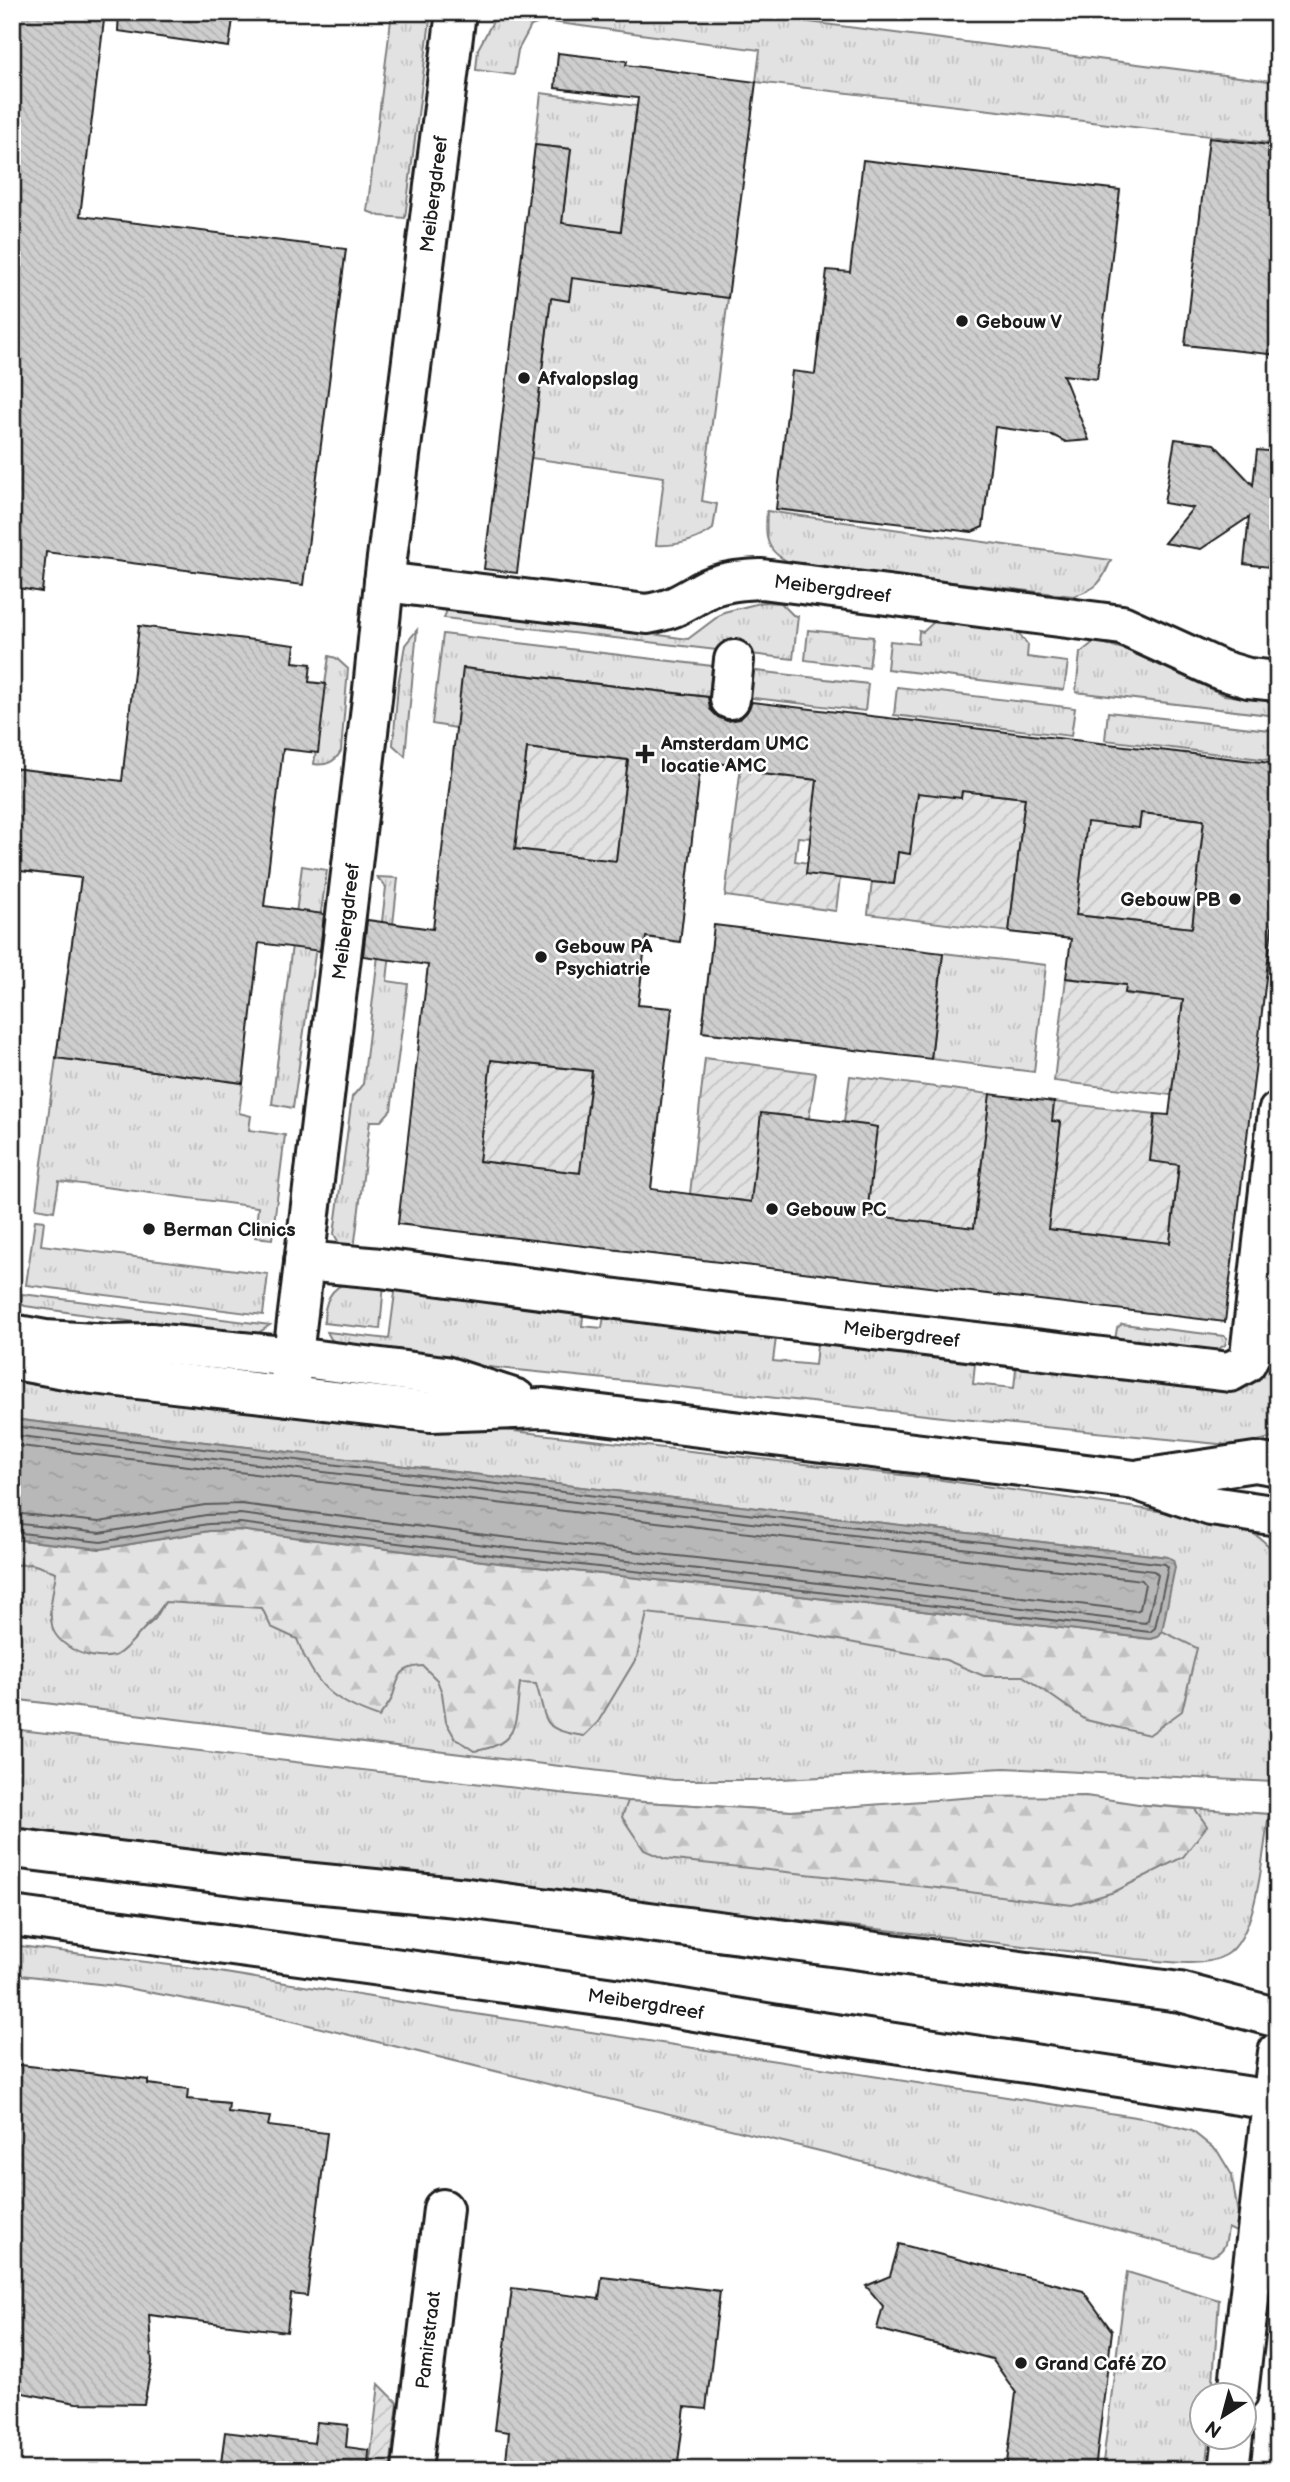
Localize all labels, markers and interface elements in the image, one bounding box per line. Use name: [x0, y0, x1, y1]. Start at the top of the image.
street label: Meibergdreef: [416, 134, 453, 254]
place label: Gebouw V: [976, 311, 1062, 334]
marker: Gebouw V: [954, 313, 970, 329]
place label: Afvalopslag: [537, 368, 639, 391]
marker: Afvalopslag: [516, 370, 532, 386]
street label: Meibergdreef: [773, 571, 892, 608]
place label: Amsterdam UMC locatie AMC: [660, 733, 809, 778]
marker: Amsterdam UMC locatie AMC: [635, 744, 655, 764]
street label: Meibergdreef: [328, 862, 365, 981]
place label: Gebouw PB: [1121, 889, 1221, 912]
marker: Gebouw PB: [1227, 891, 1243, 907]
place label: Gebouw PA Psychiatrie: [555, 936, 653, 981]
marker: Gebouw PA Psychiatrie: [533, 949, 549, 965]
place label: Gebouw PC: [786, 1199, 887, 1222]
marker: Gebouw PC: [764, 1201, 780, 1217]
place label: Berman Clinics: [163, 1219, 296, 1242]
marker: Berman Clinics: [141, 1221, 157, 1237]
street label: Meibergdreef: [842, 1317, 961, 1353]
street label: Meibergdreef: [586, 1985, 706, 2025]
street label: Pamirstraat: [412, 2290, 446, 2390]
place label: Grand Café ZO: [1035, 2353, 1166, 2376]
marker: Grand Café ZO: [1013, 2355, 1029, 2371]
north arrow: [1188, 2380, 1258, 2450]
text: N: [1201, 2415, 1226, 2442]

